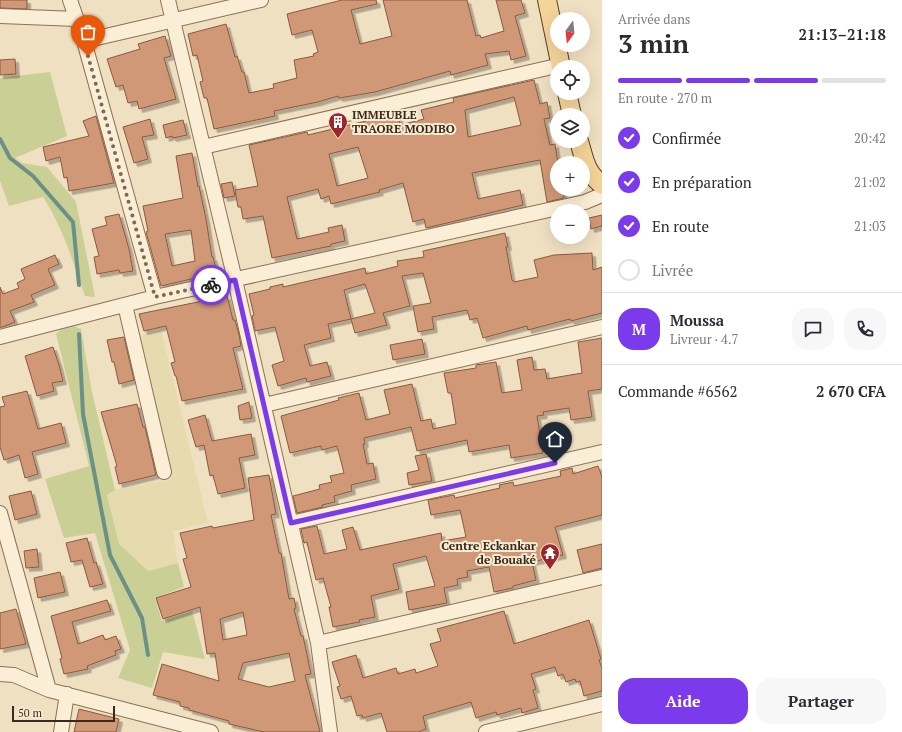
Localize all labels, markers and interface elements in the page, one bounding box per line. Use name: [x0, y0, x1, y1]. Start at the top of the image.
text: Arrivée dans: [618, 10, 691, 28]
north arrow: [550, 12, 590, 52]
map controls: [550, 12, 590, 244]
pin: [71, 15, 105, 56]
icon: bag: [77, 21, 99, 43]
text: 21:13–21:18: [799, 24, 886, 44]
text: 3 min: [618, 26, 689, 60]
button: locate: [550, 60, 590, 100]
text: En route · 270 m: [618, 89, 712, 107]
place label: IMMEUBLE TRAORE MODIBO: [352, 107, 455, 136]
button: layers: [550, 108, 590, 148]
building icon: IMMEUBLE TRAORE MODIBO: [327, 111, 349, 139]
icon: check: [618, 127, 640, 149]
text: Confirmée: [652, 128, 721, 148]
text: 20:42: [854, 129, 886, 147]
button: +: [550, 156, 590, 196]
icon: check: [618, 171, 640, 193]
text: En préparation: [652, 172, 752, 192]
text: 21:02: [854, 173, 886, 191]
button: −: [550, 204, 590, 244]
icon: check: [618, 215, 640, 237]
text: En route: [652, 216, 709, 236]
text: 21:03: [854, 217, 886, 235]
text: Livrée: [652, 260, 693, 280]
courier: [191, 265, 231, 305]
icon: bike: [200, 274, 222, 296]
button: chat: [792, 308, 834, 350]
button: phone: [844, 308, 886, 350]
text: Moussa: [670, 310, 724, 330]
text: M: [632, 319, 646, 339]
text: Livreur · 4.7: [670, 330, 739, 348]
text: Commande #6562: [618, 381, 737, 401]
text: 2 670 CFA: [816, 381, 886, 401]
pin: [538, 422, 572, 463]
icon: home: [544, 428, 566, 450]
place label: Centre Eckankar de Bouaké: [441, 538, 537, 567]
temple icon: Centre Eckankar de Bouaké: [539, 542, 561, 570]
button: Aide: [618, 678, 748, 724]
button: Partager: [756, 678, 886, 724]
scale bar: [12, 704, 115, 723]
text: 50 m: [18, 706, 42, 720]

